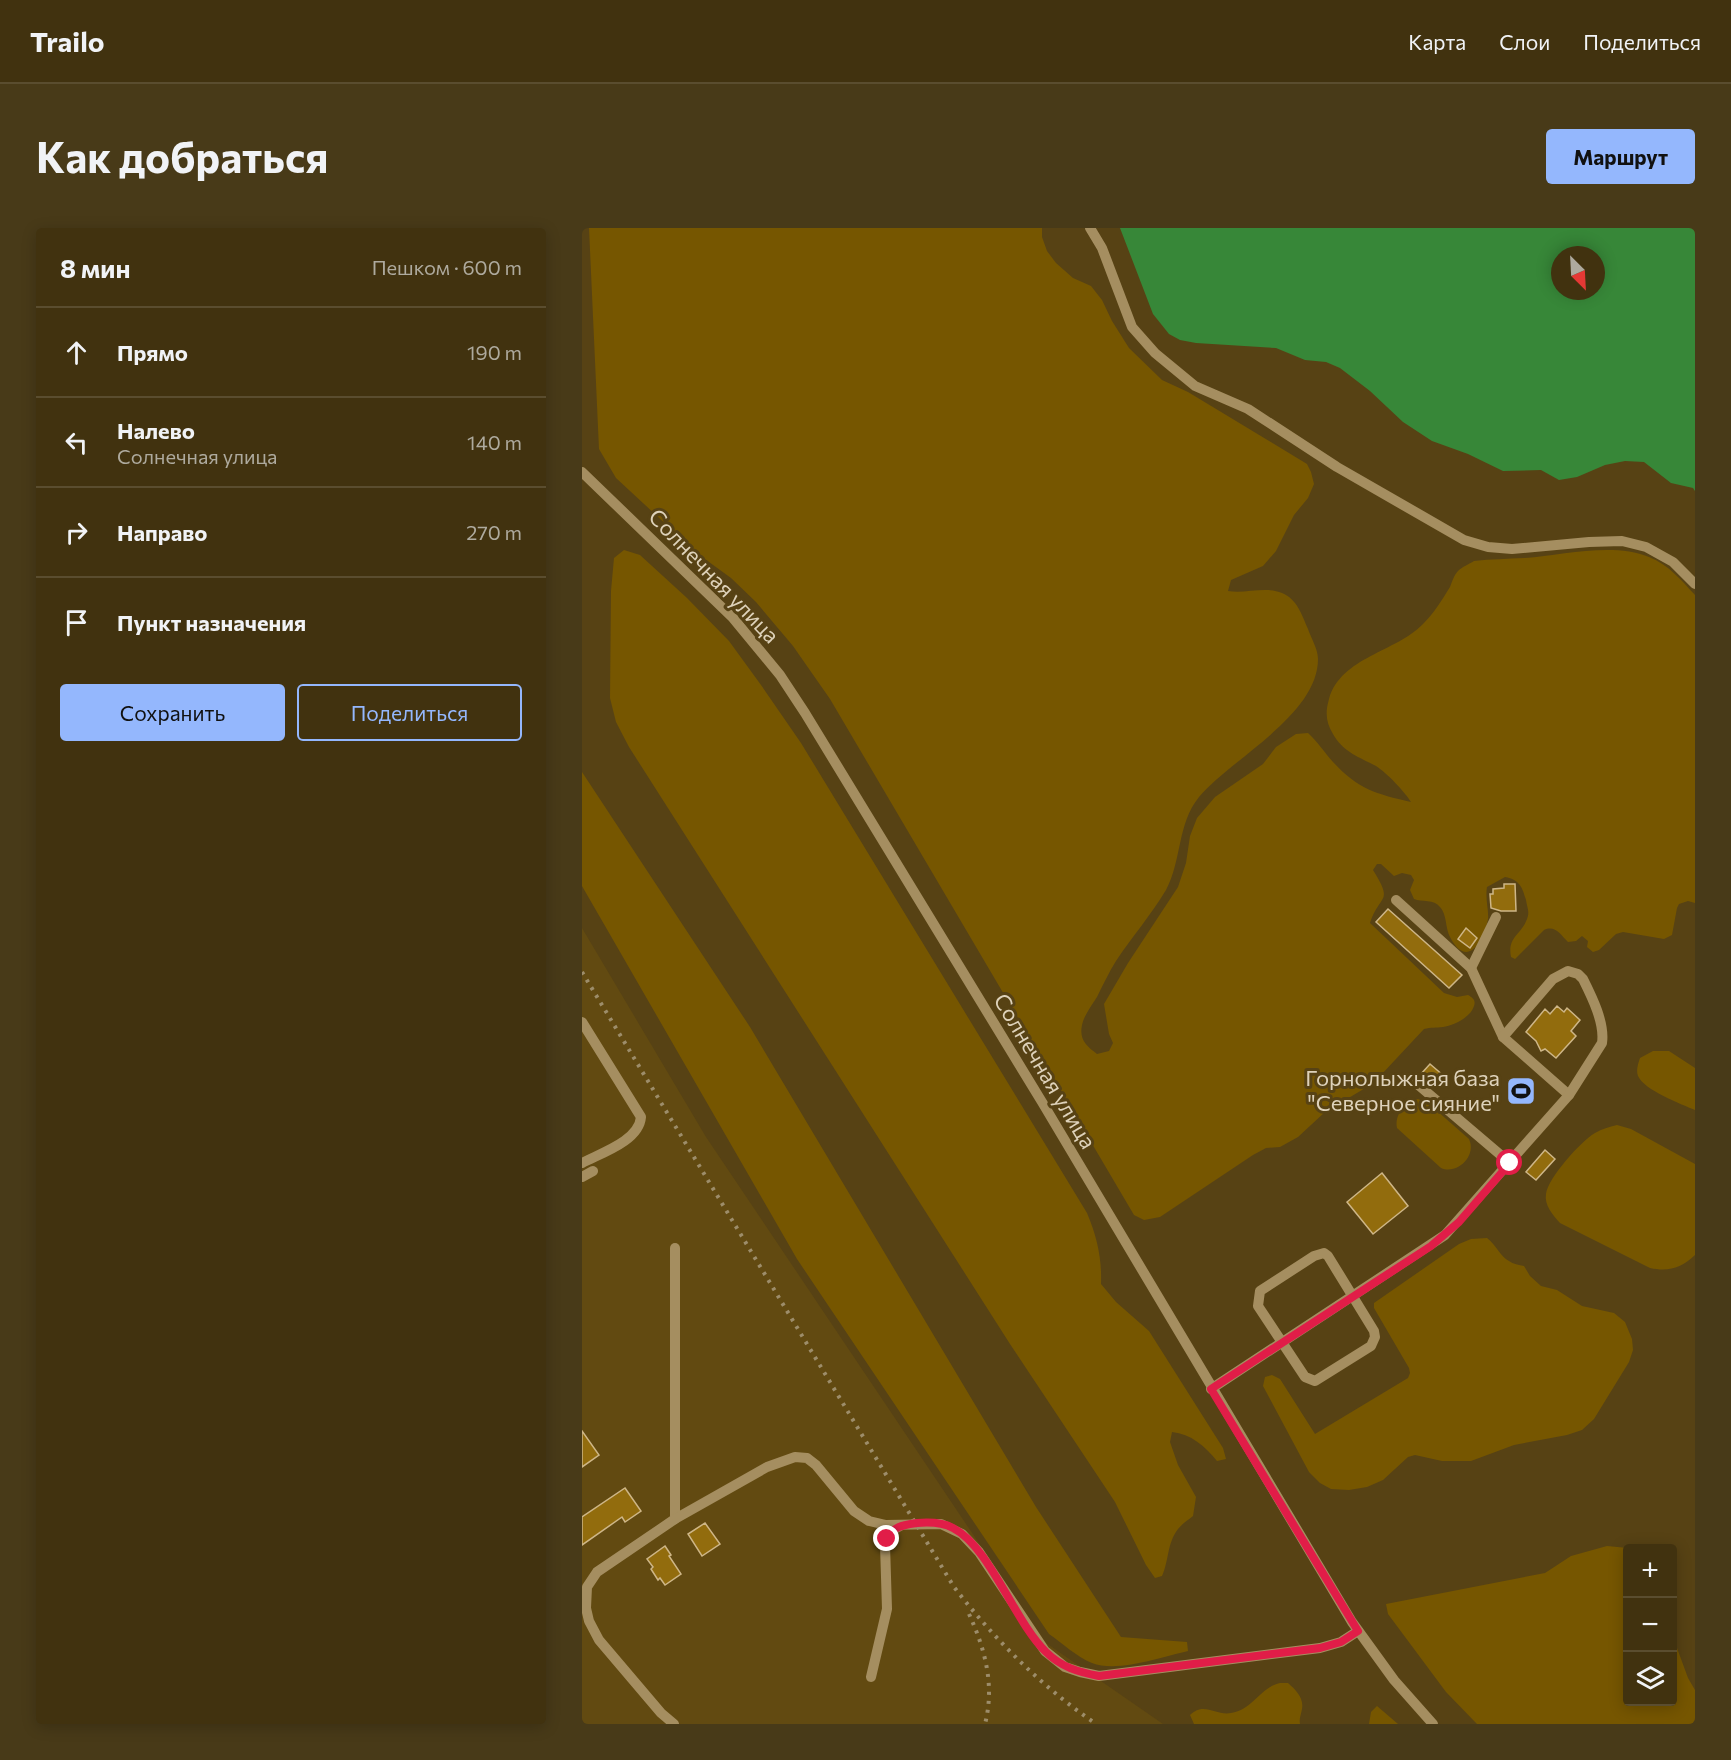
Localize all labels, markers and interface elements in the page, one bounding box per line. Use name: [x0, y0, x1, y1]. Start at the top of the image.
text: Trailo: [30, 24, 105, 58]
text: Карта: [1408, 29, 1466, 54]
text: Слои: [1499, 29, 1550, 54]
text: Поделиться: [1583, 29, 1701, 54]
button: Маршрут: [1546, 129, 1695, 184]
text: Как добраться: [36, 130, 328, 182]
north arrow: [1551, 246, 1605, 300]
text: 8 мин: [60, 252, 131, 283]
text: Пешком · 600 m: [372, 255, 522, 279]
icon: ahead: [60, 336, 93, 369]
text: Прямо: [117, 339, 188, 366]
text: 190 m: [467, 340, 522, 364]
text: Налево: [117, 417, 195, 444]
icon: left: [60, 426, 93, 459]
text: 140 m: [467, 430, 522, 454]
text: Солнечная улица: [117, 444, 277, 468]
street label: Солнечная улица: [643, 503, 785, 649]
icon: right: [60, 516, 93, 549]
text: Направо: [117, 519, 207, 546]
text: 270 m: [466, 520, 522, 544]
icon: arrive: [60, 606, 93, 639]
text: Пункт назначения: [117, 609, 306, 636]
button: Сохранить: [60, 684, 285, 741]
button: Поделиться: [297, 684, 522, 741]
street label: Солнечная улица: [988, 988, 1102, 1153]
place label: Горнолыжная база "Северное сияние": [1305, 1064, 1500, 1116]
sports icon: Горнолыжная база "Северное сияние": [1505, 1075, 1537, 1107]
route start: [1496, 1149, 1522, 1175]
route end: [873, 1525, 899, 1551]
map controls: [1623, 1544, 1677, 1706]
button: +: [1623, 1544, 1677, 1598]
button: −: [1623, 1598, 1677, 1652]
button: layers: [1623, 1652, 1677, 1706]

